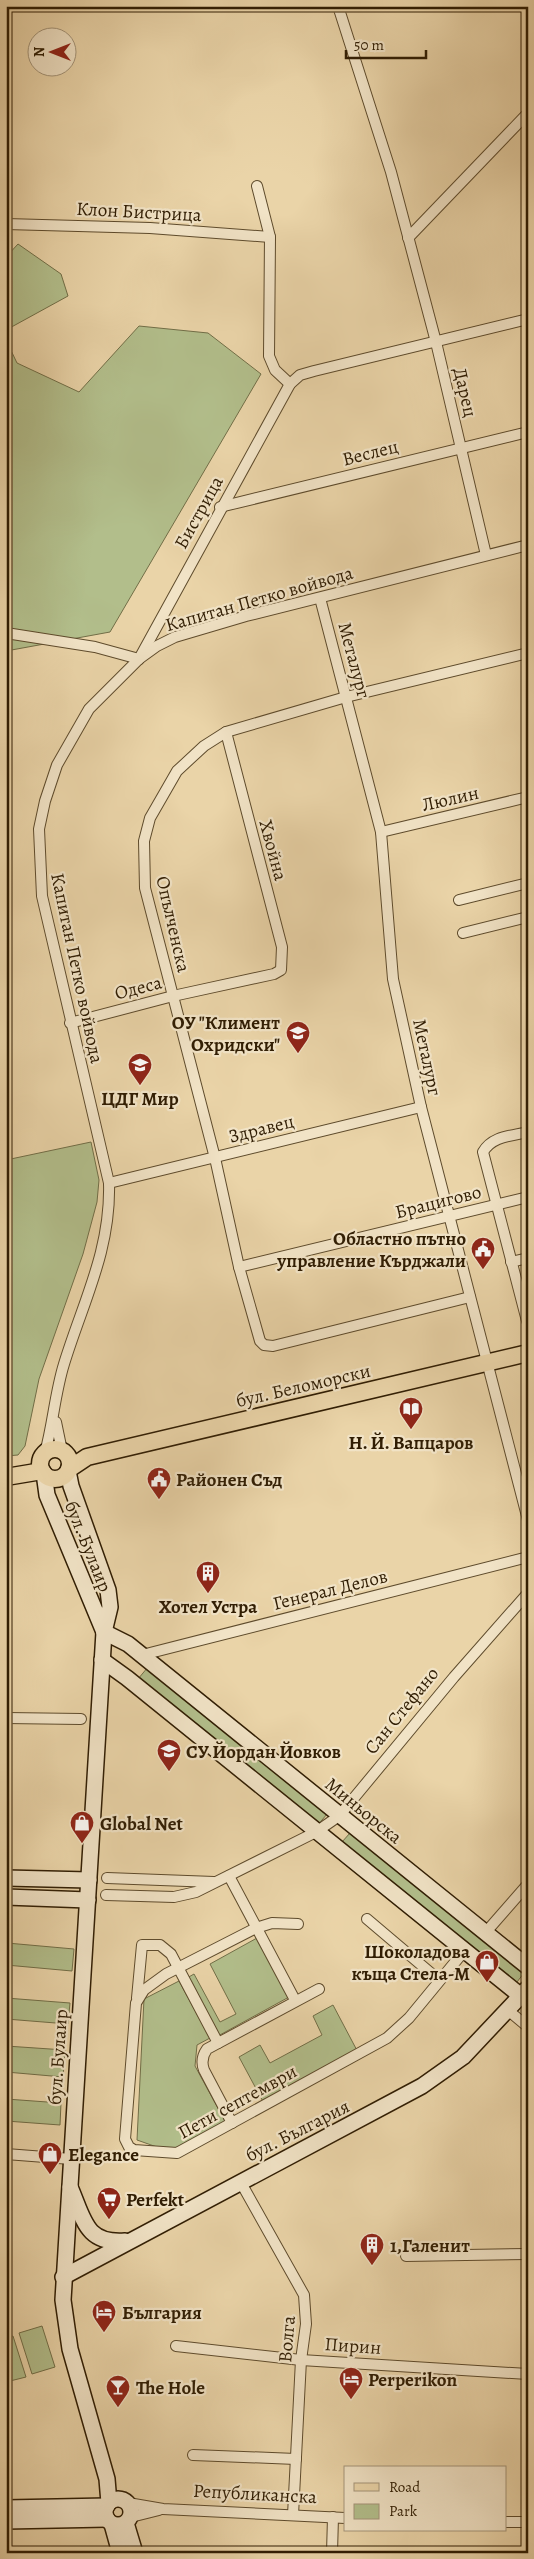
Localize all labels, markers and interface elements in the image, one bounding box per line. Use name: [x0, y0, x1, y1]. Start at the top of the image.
north arrow: [28, 28, 78, 78]
scale bar: [346, 28, 426, 60]
text: 50 m: [354, 35, 384, 55]
text: N: [30, 47, 49, 57]
street label: Клон Бистрица: [76, 196, 203, 228]
street label: Дарец: [447, 365, 483, 420]
street label: Веслец: [340, 433, 401, 472]
street label: Бистрица: [168, 471, 230, 554]
street label: Капитан Петко войвода: [162, 560, 356, 638]
street label: Металург: [331, 619, 377, 701]
street label: Люлин: [419, 780, 481, 818]
street label: Хвойна: [252, 817, 294, 884]
street label: Капитан Петко войвода: [44, 871, 110, 1066]
street label: Опълченска: [149, 874, 197, 975]
street label: Одеса: [112, 969, 165, 1006]
place label: ОУ "Климент Охридски": [172, 1010, 280, 1058]
street label: Металург: [406, 1017, 448, 1098]
school or university icon: ОУ "Климент Охридски": [285, 1020, 311, 1054]
school or university icon: ЦДГ Мир: [127, 1052, 153, 1086]
place label: ЦДГ Мир: [101, 1086, 179, 1112]
street label: Здравец: [226, 1108, 297, 1150]
street label: Брацигово: [392, 1179, 484, 1225]
place label: Областно пътно управление Кърджали: [276, 1226, 466, 1274]
public building icon: Областно пътно управление Кърджали: [470, 1236, 496, 1270]
street label: бул. Беломорски: [233, 1358, 373, 1414]
library icon: Н. Й. Вапцаров: [398, 1396, 424, 1430]
place label: Н. Й. Вапцаров: [349, 1430, 473, 1456]
public building icon: Районен Съд: [146, 1466, 172, 1500]
place label: Районен Съд: [176, 1467, 283, 1493]
street label: бул. Булаир: [58, 1497, 118, 1596]
building icon: Хотел Устра: [195, 1560, 221, 1594]
street label: Генерал Делов: [270, 1563, 390, 1617]
place label: Хотел Устра: [159, 1594, 258, 1620]
street label: Сан Стефано: [358, 1661, 445, 1760]
school or university icon: СУ Йордан Йовков: [156, 1738, 182, 1772]
place label: СУ Йордан Йовков: [186, 1739, 341, 1765]
street label: Миньорска: [319, 1772, 408, 1850]
shop icon: Global Net: [69, 1810, 95, 1844]
place label: Global Net: [100, 1811, 183, 1837]
place label: Шоколадова къща Стела-М: [352, 1939, 471, 1987]
shop icon: Шоколадова къща Стела-М: [474, 1949, 500, 1983]
street label: бул. Булаир: [42, 2008, 74, 2106]
street label: Пети септември: [173, 2058, 302, 2145]
street label: бул. България: [241, 2093, 354, 2168]
shop icon: Elegance: [37, 2141, 63, 2175]
place label: Elegance: [68, 2142, 139, 2168]
supermarket icon: Perfekt: [96, 2186, 122, 2220]
place label: Perfekt: [126, 2187, 185, 2213]
building icon: 1,Галенит: [359, 2232, 385, 2266]
place label: 1,Галенит: [390, 2233, 470, 2259]
hotel icon: България: [91, 2299, 117, 2333]
place label: България: [122, 2300, 202, 2326]
street label: Волга: [272, 2314, 302, 2364]
street label: Пирин: [324, 2331, 382, 2361]
hotel icon: Perperikon: [338, 2366, 364, 2400]
place label: Perperikon: [368, 2367, 458, 2393]
bar icon: The Hole: [105, 2374, 131, 2408]
place label: The Hole: [136, 2375, 205, 2401]
legend: [344, 2466, 506, 2532]
text: Road: [389, 2477, 421, 2497]
street label: Републиканска: [192, 2478, 318, 2510]
text: Park: [389, 2501, 418, 2521]

